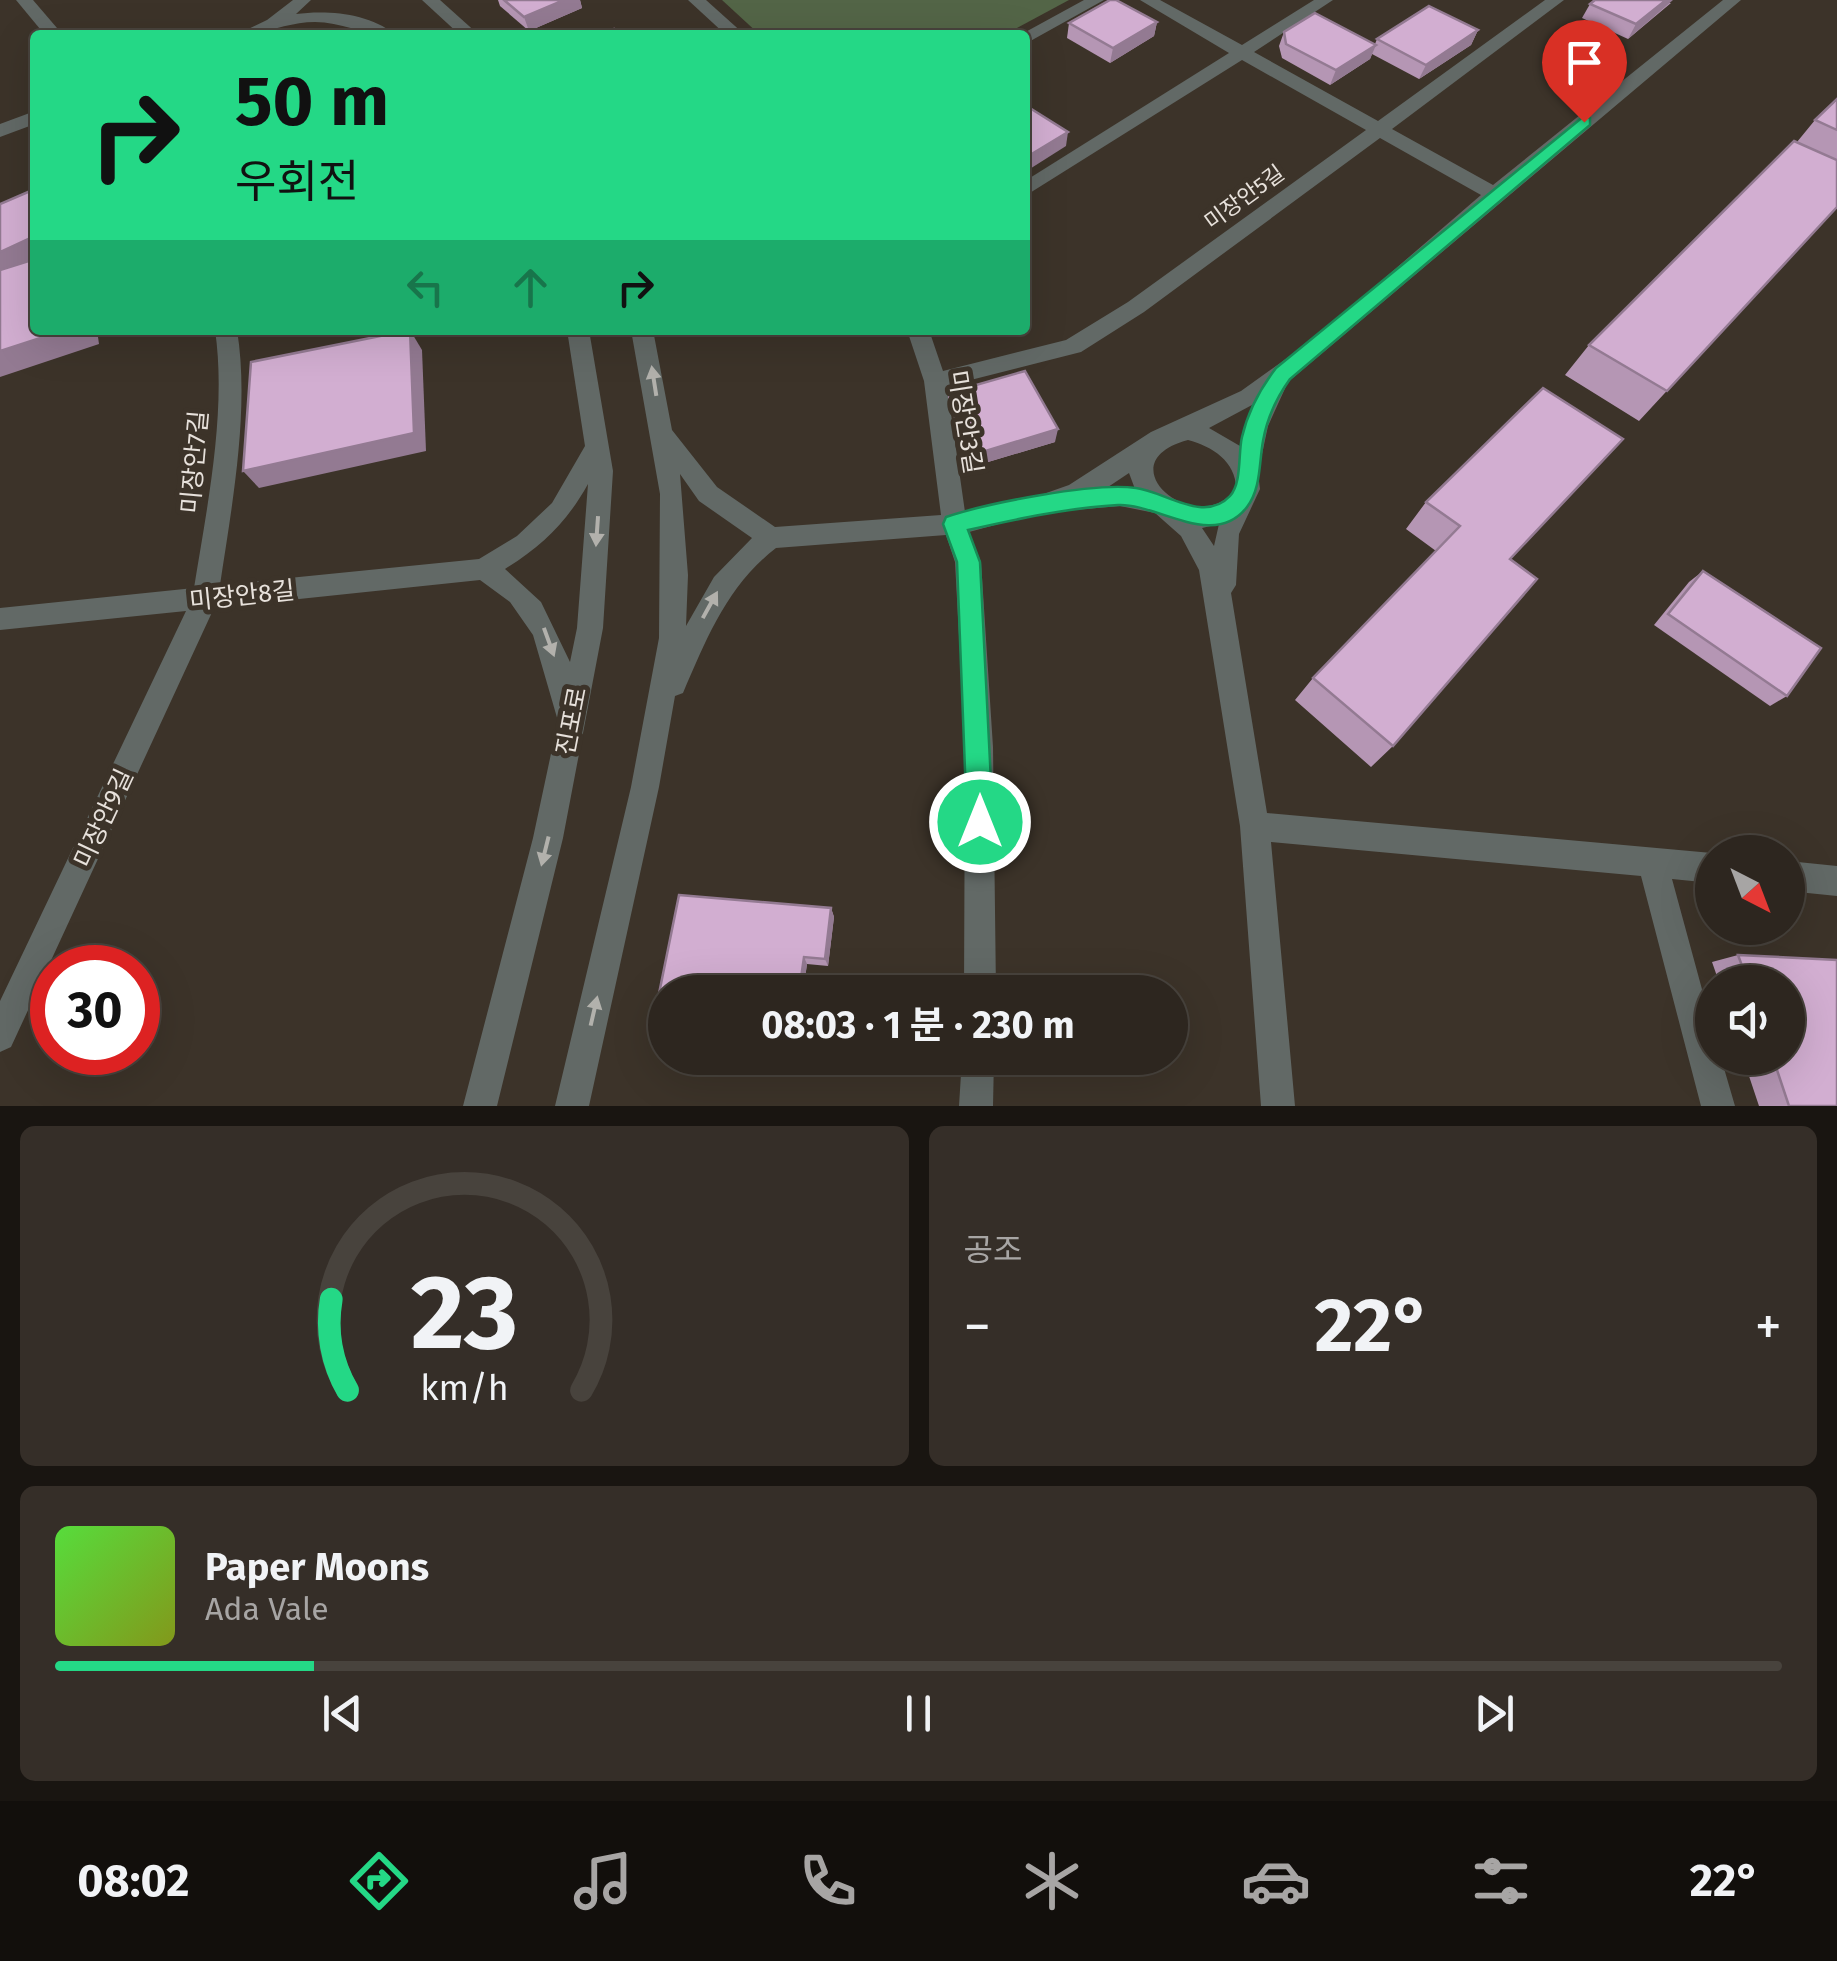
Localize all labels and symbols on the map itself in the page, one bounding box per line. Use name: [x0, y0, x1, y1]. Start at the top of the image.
pin: [1542, 20, 1627, 123]
street label: 미장안5길: [1199, 159, 1289, 235]
one-way arrow: [646, 364, 661, 396]
street label: 미장안3길: [942, 368, 988, 476]
street label: 미장안7길: [176, 409, 214, 515]
one-way arrow: [588, 515, 604, 547]
street label: 미장안8길: [188, 576, 296, 616]
one-way arrow: [701, 590, 718, 619]
one-way arrow: [542, 627, 557, 657]
street label: 진포로: [551, 684, 593, 758]
street label: 미장안9길: [68, 764, 140, 872]
position arrow: [928, 770, 1032, 874]
north arrow: [1695, 835, 1805, 945]
one-way arrow: [536, 836, 552, 867]
speed limit sign: 30: [30, 945, 160, 1075]
one-way arrow: [587, 995, 602, 1026]

